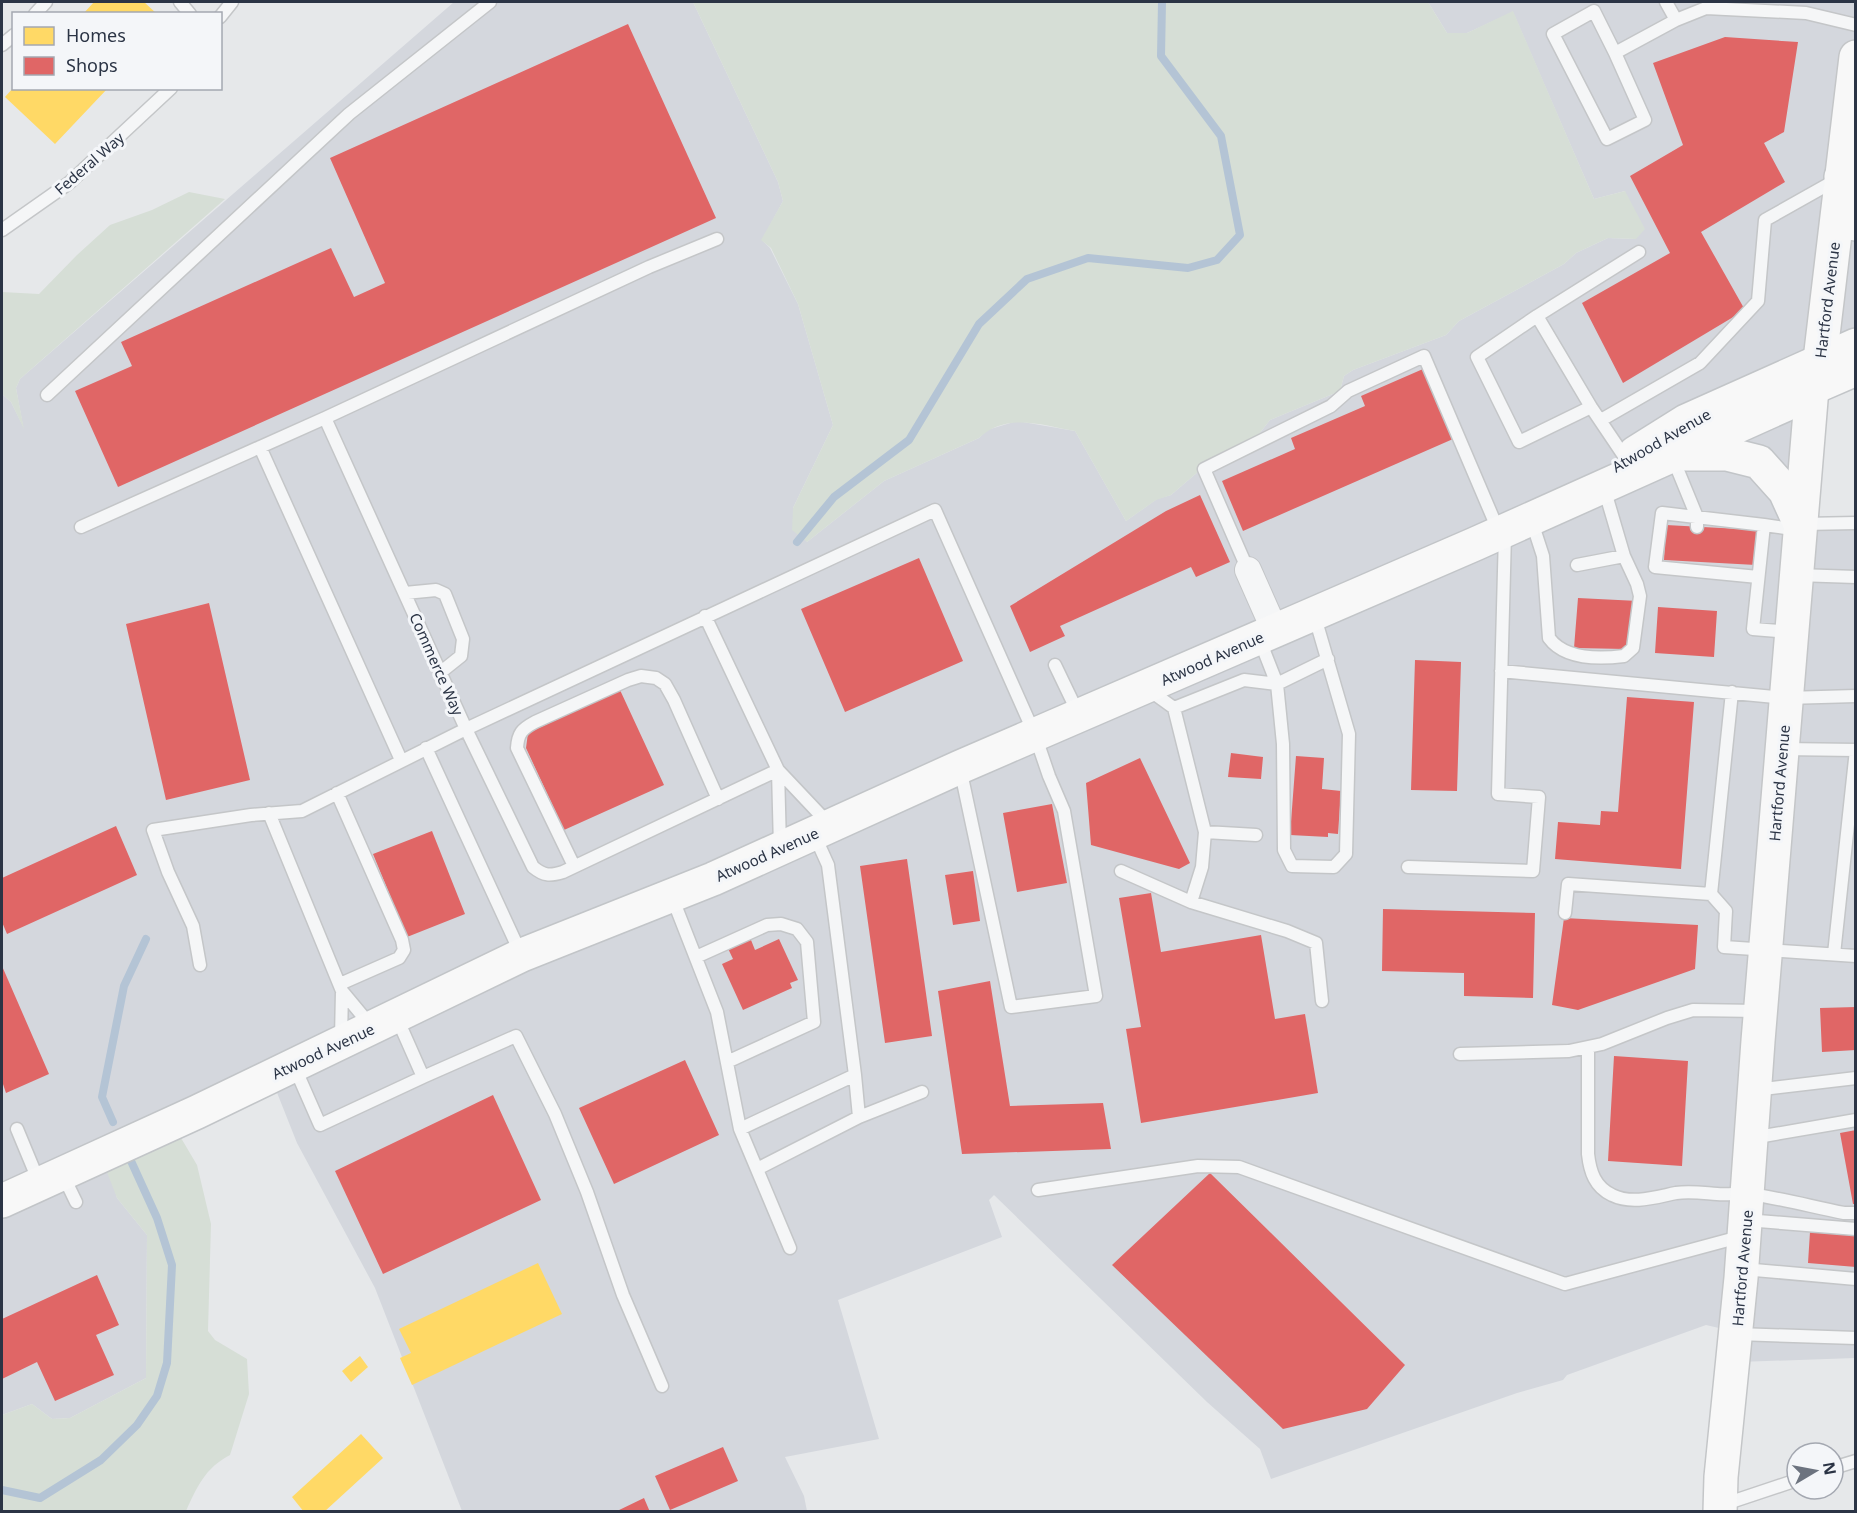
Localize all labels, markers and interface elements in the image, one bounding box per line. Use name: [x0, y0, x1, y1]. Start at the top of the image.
legend: [12, 12, 222, 90]
text: Homes: [66, 23, 126, 47]
text: Shops: [66, 53, 118, 77]
street label: Federal Way: [50, 127, 128, 199]
street label: Hartford Avenue: [1810, 241, 1844, 359]
street label: Atwood Avenue: [1608, 404, 1714, 476]
street label: Commerce Way: [405, 610, 469, 719]
street label: Atwood Avenue: [1157, 626, 1267, 690]
street label: Hartford Avenue: [1764, 724, 1794, 842]
street label: Atwood Avenue: [712, 822, 822, 886]
street label: Atwood Avenue: [269, 1019, 377, 1083]
street label: Hartford Avenue: [1727, 1209, 1757, 1327]
north arrow: [1785, 1441, 1845, 1501]
text: N: [1818, 1460, 1842, 1477]

